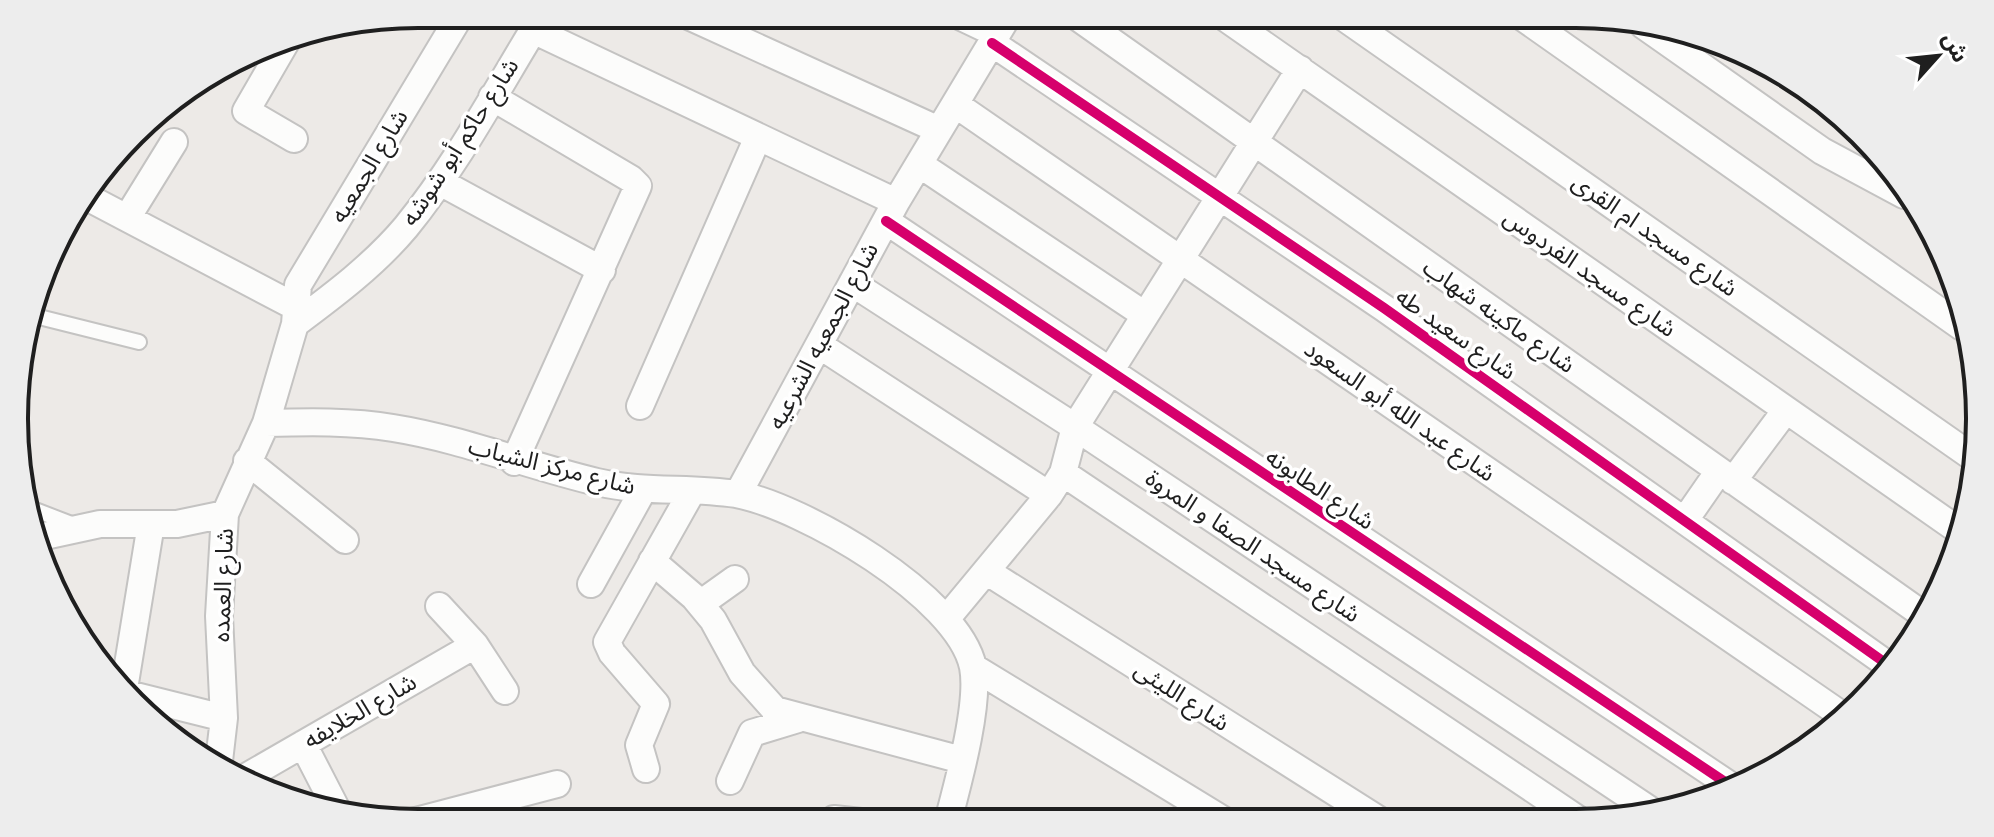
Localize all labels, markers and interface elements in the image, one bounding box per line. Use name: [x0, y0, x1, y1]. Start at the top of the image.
north arrow: [1898, 16, 1978, 96]
text: ش: [1937, 28, 1973, 67]
street label: شارع حاكم أبو شوشه: [394, 52, 527, 233]
street label: شارع الجمعيه: [324, 104, 416, 229]
street label: شارع مسجد ام القرى: [1565, 167, 1743, 306]
street label: شارع مسجد الفردوس: [1497, 203, 1682, 345]
street label: شارع الجمعيه الشرعيه: [762, 238, 887, 436]
street label: شارع ماكينه شهاب: [1416, 253, 1581, 381]
street label: شارع سعيد طه: [1389, 282, 1521, 388]
street label: شارع عبد الله أبو السعود: [1297, 333, 1502, 490]
street label: شارع مركز الشباب: [465, 432, 638, 503]
street label: شارع الطابونه: [1259, 442, 1380, 538]
street label: شارع مسجد الصفا و المروة: [1139, 464, 1366, 631]
street label: شارع العمده: [207, 528, 242, 642]
street label: شارع الليثى: [1128, 655, 1235, 740]
street label: شارع الخلايفه: [299, 668, 423, 757]

